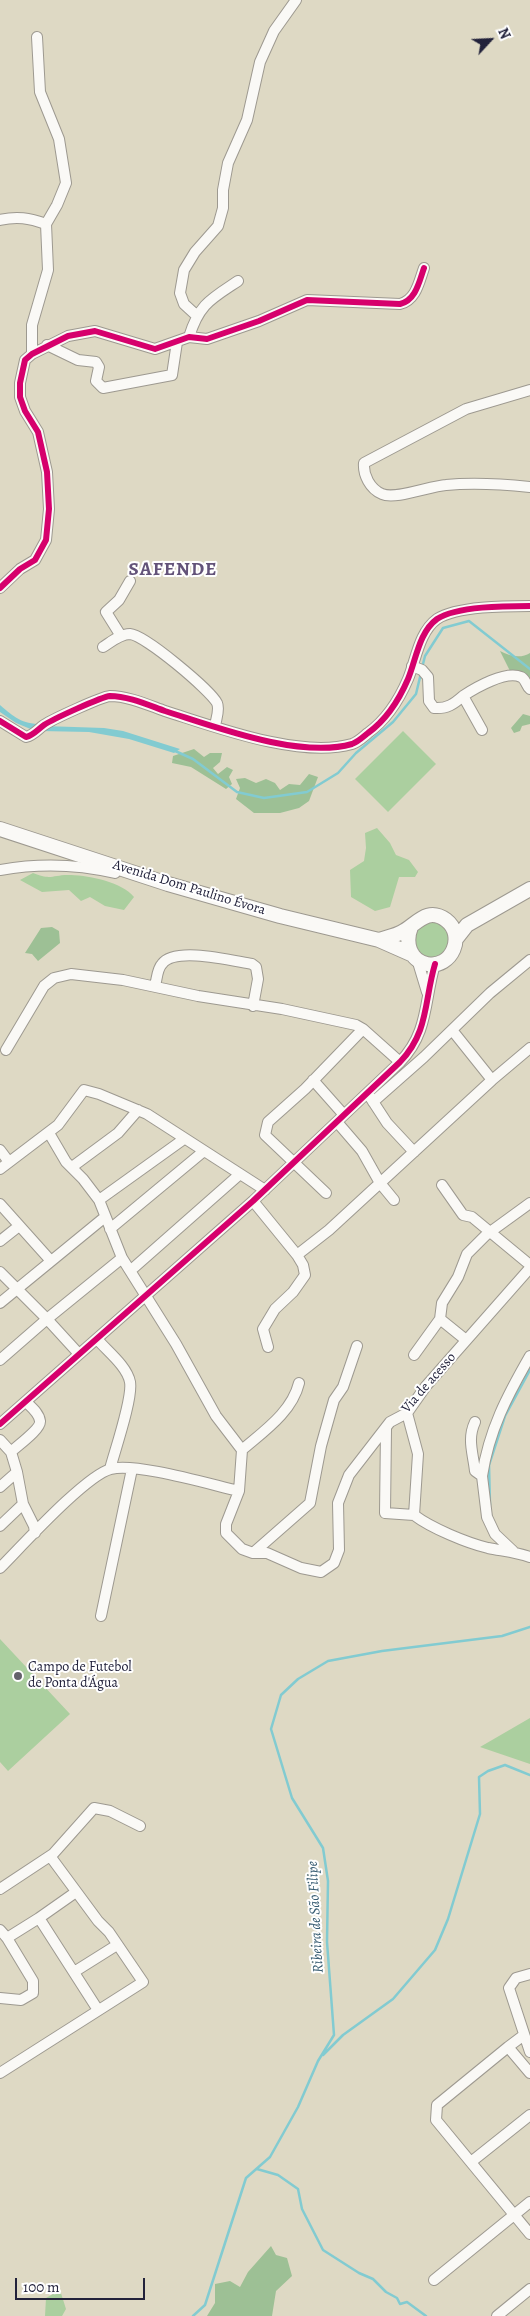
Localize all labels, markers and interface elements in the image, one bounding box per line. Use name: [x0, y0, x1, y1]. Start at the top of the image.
north arrow: [465, 15, 515, 65]
text: N: [493, 25, 515, 42]
district label: SAFENDE: [128, 559, 218, 581]
street label: Avenida Dom Paulino Évora: [111, 857, 267, 919]
street label: Via de acesso: [398, 1349, 460, 1417]
place label: Campo de Futebol de Ponta d'Água: [28, 1660, 132, 1692]
marker: Campo de Futebol de Ponta d'Água: [12, 1670, 24, 1682]
water label: Ribeira de São Filipe: [304, 1861, 328, 1973]
scale bar: [18, 2268, 148, 2300]
text: 100 m: [23, 2277, 60, 2297]

